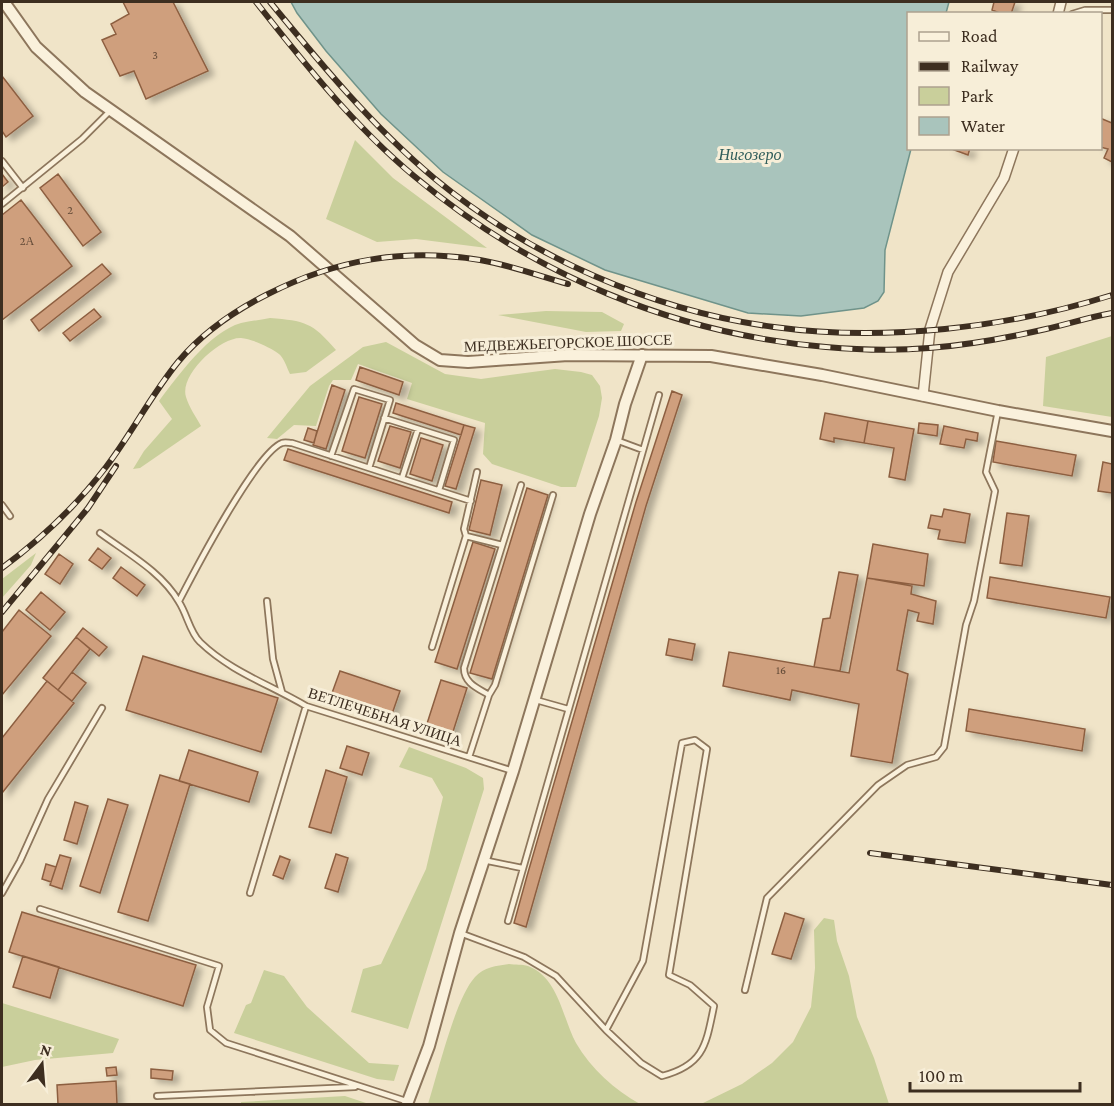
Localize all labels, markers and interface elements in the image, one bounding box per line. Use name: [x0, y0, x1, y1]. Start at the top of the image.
legend: [907, 12, 1102, 150]
text: Road: [961, 26, 998, 46]
house number: 3: [152, 48, 158, 62]
text: Railway: [961, 56, 1019, 76]
text: Park: [961, 86, 993, 106]
text: Water: [961, 116, 1006, 136]
water label: Нигозеро: [718, 146, 781, 164]
house number: 2: [67, 203, 73, 217]
house number: 2А: [20, 234, 35, 248]
street label: МЕДВЕЖЬЕГОРСКОЕ ШОССЕ: [464, 331, 672, 355]
house number: 16: [776, 663, 786, 677]
street label: ВЕТЛЕЧЕБНАЯ УЛИЦА: [306, 685, 464, 749]
north arrow: [12, 1034, 72, 1094]
text: N: [38, 1040, 54, 1060]
scale bar: [910, 1055, 1080, 1093]
text: 100 m: [919, 1066, 964, 1086]

